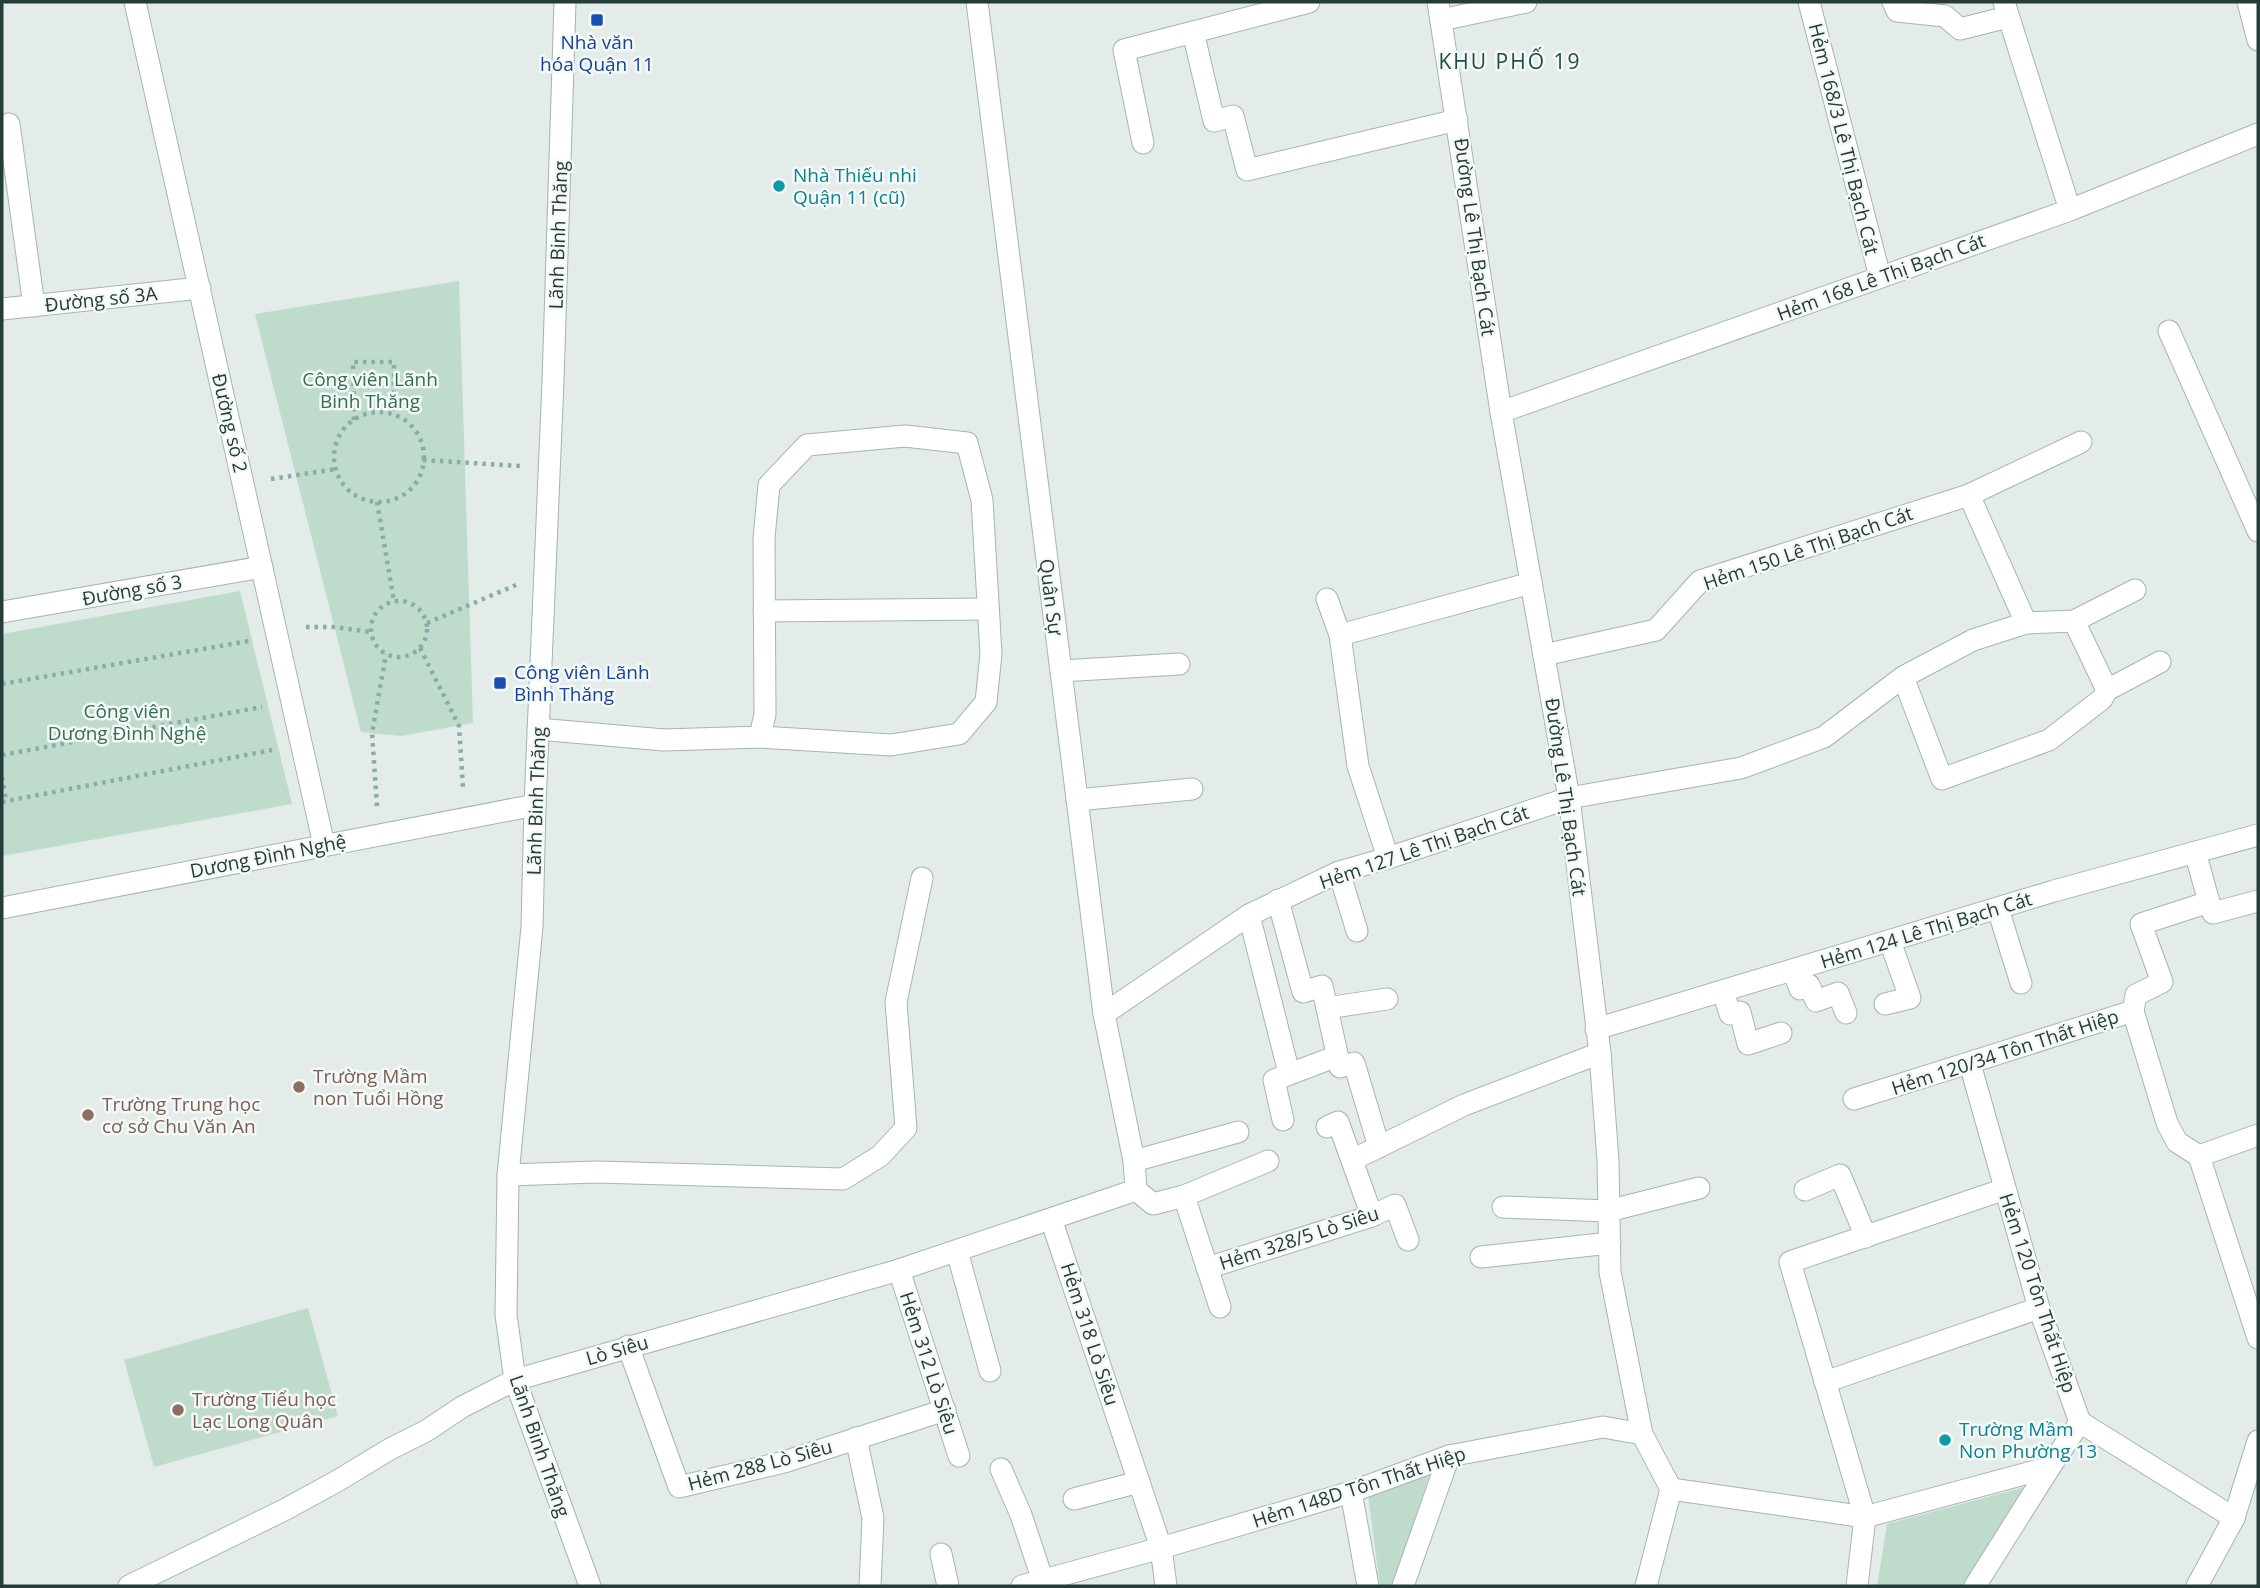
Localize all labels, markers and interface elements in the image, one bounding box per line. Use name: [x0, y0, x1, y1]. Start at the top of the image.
marker: Nhà văn hóa Quận 11: [589, 12, 605, 28]
street label: Hẻm 168/3 Lê Thị Bạch Cát: [1803, 21, 1885, 258]
place label: Nhà văn hóa Quận 11: [540, 29, 654, 77]
district label: KHU PHỐ 19: [1438, 47, 1582, 75]
street label: Đường Lê Thị Bạch Cát: [1448, 136, 1502, 338]
street label: Lãnh Binh Thăng: [542, 160, 574, 310]
place label: Nhà Thiếu nhi Quận 11 (cũ): [793, 162, 917, 210]
marker: Nhà Thiếu nhi Quận 11 (cũ): [771, 178, 787, 194]
street label: Hẻm 168 Lê Thị Bạch Cát: [1773, 227, 1989, 327]
street label: Đường số 3A: [43, 280, 159, 318]
park label: Công viên Lãnh Binh Thăng: [302, 366, 438, 414]
street label: Đường số 2: [206, 371, 254, 475]
street label: Hẻm 150 Lê Thị Bạch Cát: [1700, 500, 1916, 596]
street label: Quân Sự: [1033, 557, 1069, 638]
street label: Đường số 3: [80, 568, 184, 612]
place label: Công viên Lãnh Bình Thăng: [514, 659, 650, 707]
marker: Công viên Lãnh Bình Thăng: [492, 675, 508, 691]
street label: Đường Lê Thị Bạch Cát: [1539, 696, 1593, 898]
park label: Công viên Dương Đình Nghệ: [48, 698, 206, 746]
street label: Lãnh Binh Thăng: [520, 726, 552, 876]
street label: Hẻm 127 Lê Thị Bạch Cát: [1316, 799, 1532, 895]
street label: Dương Đình Nghệ: [188, 828, 348, 884]
street label: Hẻm 124 Lê Thị Bạch Cát: [1817, 885, 2035, 975]
street label: Hẻm 120/34 Tôn Thất Hiệp: [1888, 1003, 2122, 1101]
place label: Trường Mầm non Tuổi Hồng: [313, 1063, 443, 1111]
marker: Trường Mầm non Tuổi Hồng: [291, 1079, 307, 1095]
place label: Trường Trung học cơ sở Chu Văn An: [102, 1091, 260, 1139]
marker: Trường Trung học cơ sở Chu Văn An: [80, 1107, 96, 1123]
street label: Hẻm 120 Tôn Thất Hiệp: [1993, 1190, 2083, 1396]
street label: Hẻm 328/5 Lò Siêu: [1216, 1200, 1382, 1276]
street label: Hẻm 318 Lò Siêu: [1055, 1259, 1125, 1409]
street label: Hẻm 312 Lò Siêu: [894, 1288, 964, 1438]
street label: Lò Siêu: [583, 1329, 651, 1371]
street label: Lãnh Binh Thăng: [504, 1371, 576, 1521]
place label: Trường Tiểu học Lạc Long Quân: [192, 1386, 336, 1434]
marker: Trường Tiểu học Lạc Long Quân: [170, 1402, 186, 1418]
place label: Trường Mầm Non Phường 13: [1959, 1416, 2097, 1464]
marker: Trường Mầm Non Phường 13: [1937, 1432, 1953, 1448]
street label: Hẻm 288 Lò Siêu: [685, 1433, 835, 1497]
street label: Hẻm 148D Tôn Thất Hiệp: [1249, 1440, 1469, 1534]

